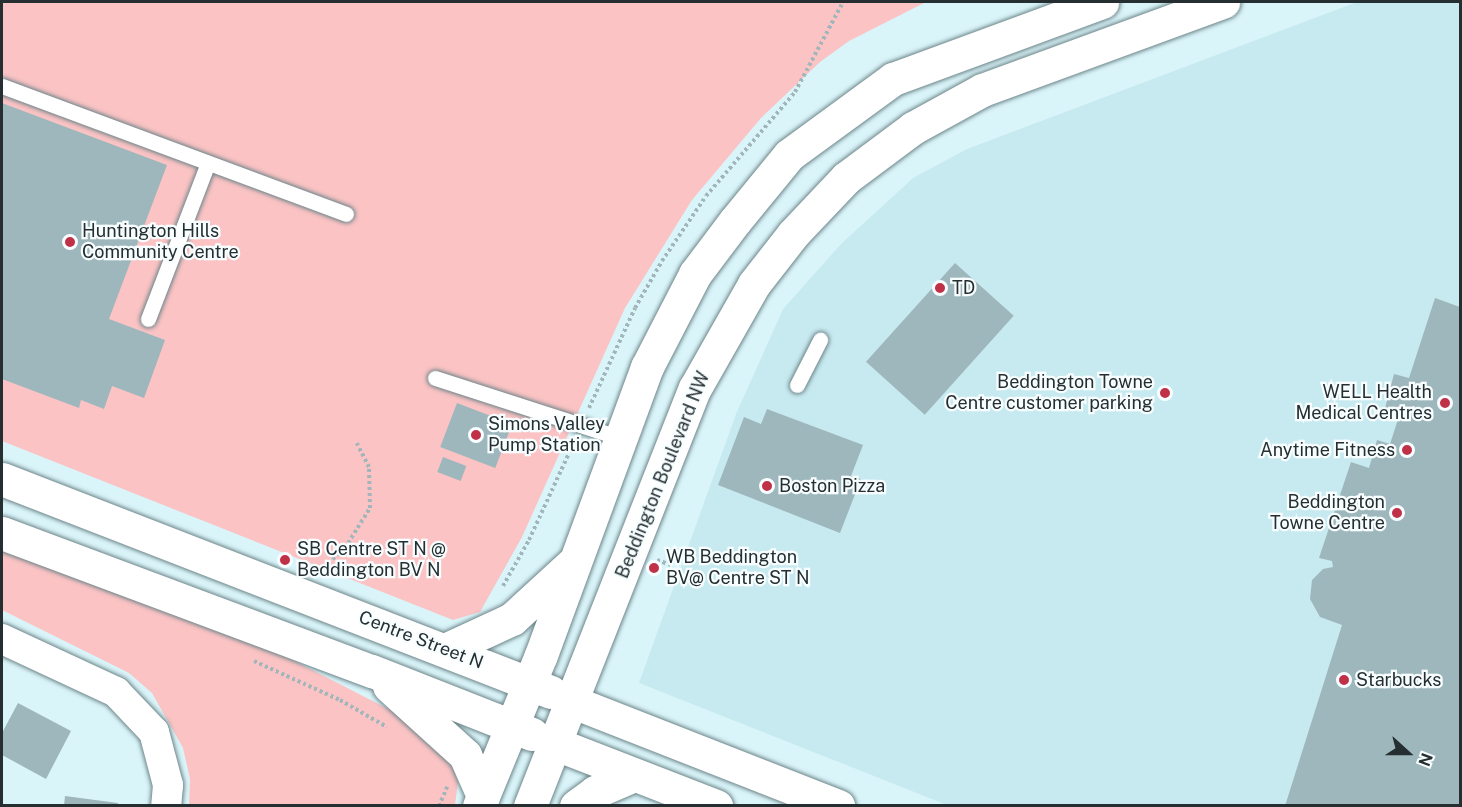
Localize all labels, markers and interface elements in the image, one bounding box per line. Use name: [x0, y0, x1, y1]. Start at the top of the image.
place label: Huntington Hills Community Centre: [82, 221, 239, 264]
marker: Huntington Hills Community Centre: [63, 235, 77, 249]
place label: TD: [952, 277, 975, 299]
marker: TD: [933, 281, 947, 295]
street label: Beddington Boulevard NW: [612, 368, 714, 582]
place label: Beddington Towne Centre customer parking: [945, 372, 1153, 415]
place label: WELL Health Medical Centres: [1296, 382, 1432, 424]
marker: Beddington Towne Centre customer parking: [1158, 386, 1172, 400]
marker: WELL Health Medical Centres: [1436, 394, 1454, 412]
place label: Simons Valley Pump Station: [488, 414, 605, 456]
marker: Simons Valley Pump Station: [469, 428, 483, 442]
place label: Anytime Fitness: [1260, 439, 1395, 461]
marker: Anytime Fitness: [1400, 443, 1414, 457]
place label: Boston Pizza: [779, 475, 885, 497]
marker: Boston Pizza: [760, 479, 774, 493]
place label: Beddington Towne Centre: [1270, 492, 1385, 534]
marker: Beddington Towne Centre: [1390, 506, 1404, 520]
place label: SB Centre ST N @ Beddington BV N: [297, 539, 446, 582]
place label: WB Beddington BV@ Centre ST N: [666, 547, 810, 590]
marker: SB Centre ST N @ Beddington BV N: [278, 553, 292, 567]
marker: WB Beddington BV@ Centre ST N: [647, 561, 661, 575]
street label: Centre Street N: [356, 606, 486, 674]
place label: Starbucks: [1356, 669, 1441, 691]
marker: Starbucks: [1337, 673, 1351, 687]
north arrow: [1378, 723, 1438, 783]
text: N: [1414, 750, 1436, 769]

